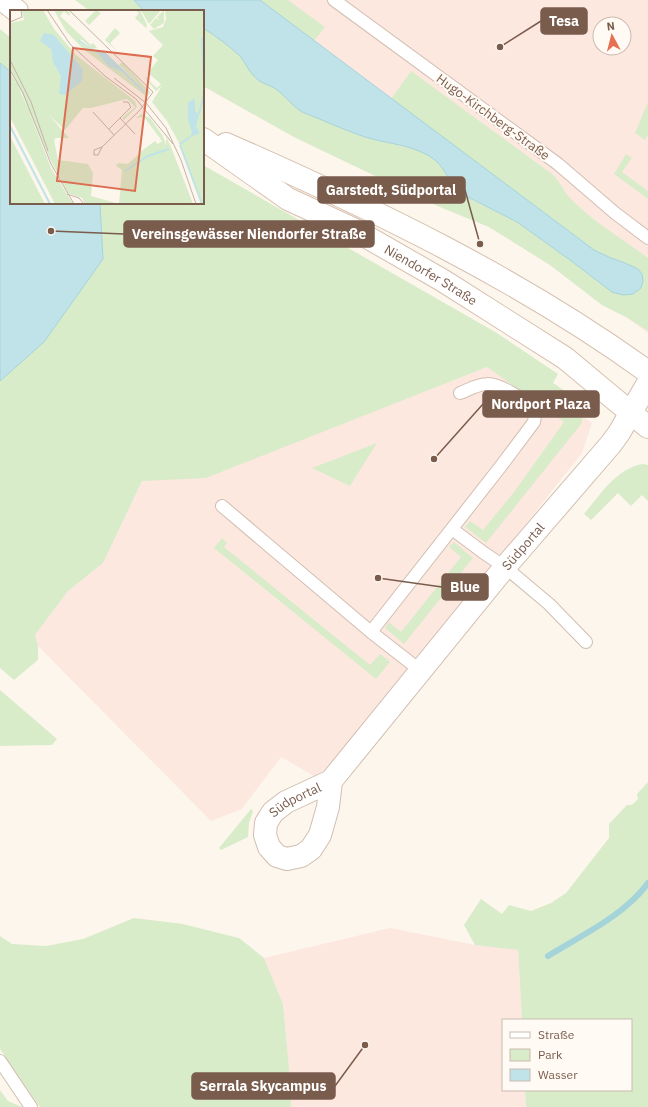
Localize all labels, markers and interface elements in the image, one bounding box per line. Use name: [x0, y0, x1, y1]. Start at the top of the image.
callout: Tesa: [541, 8, 587, 34]
inset map: [10, 10, 204, 204]
text: Tesa: [549, 12, 579, 30]
north arrow: [592, 16, 632, 56]
text: N: [606, 19, 616, 34]
street label: Hugo-Kirchberg-Straße: [433, 70, 553, 164]
callout: Garstedt, Südportal: [318, 177, 465, 203]
text: Garstedt, Südportal: [326, 181, 456, 199]
callout: Vereinsgewässer Niendorfer Straße: [124, 221, 374, 247]
text: Vereinsgewässer Niendorfer Straße: [132, 225, 366, 243]
street label: Niendorfer Straße: [382, 240, 481, 309]
callout: Nordport Plaza: [483, 391, 599, 417]
text: Nordport Plaza: [491, 395, 591, 413]
street label: Südportal: [498, 519, 548, 573]
callout: Blue: [442, 574, 488, 600]
text: Blue: [450, 578, 480, 596]
street label: Südportal: [265, 778, 324, 821]
legend: [502, 1019, 632, 1091]
text: Straße: [538, 1027, 575, 1042]
text: Park: [538, 1047, 563, 1062]
text: Wasser: [538, 1067, 578, 1082]
callout: Serrala Skycampus: [192, 1073, 335, 1099]
text: Serrala Skycampus: [200, 1077, 326, 1095]

